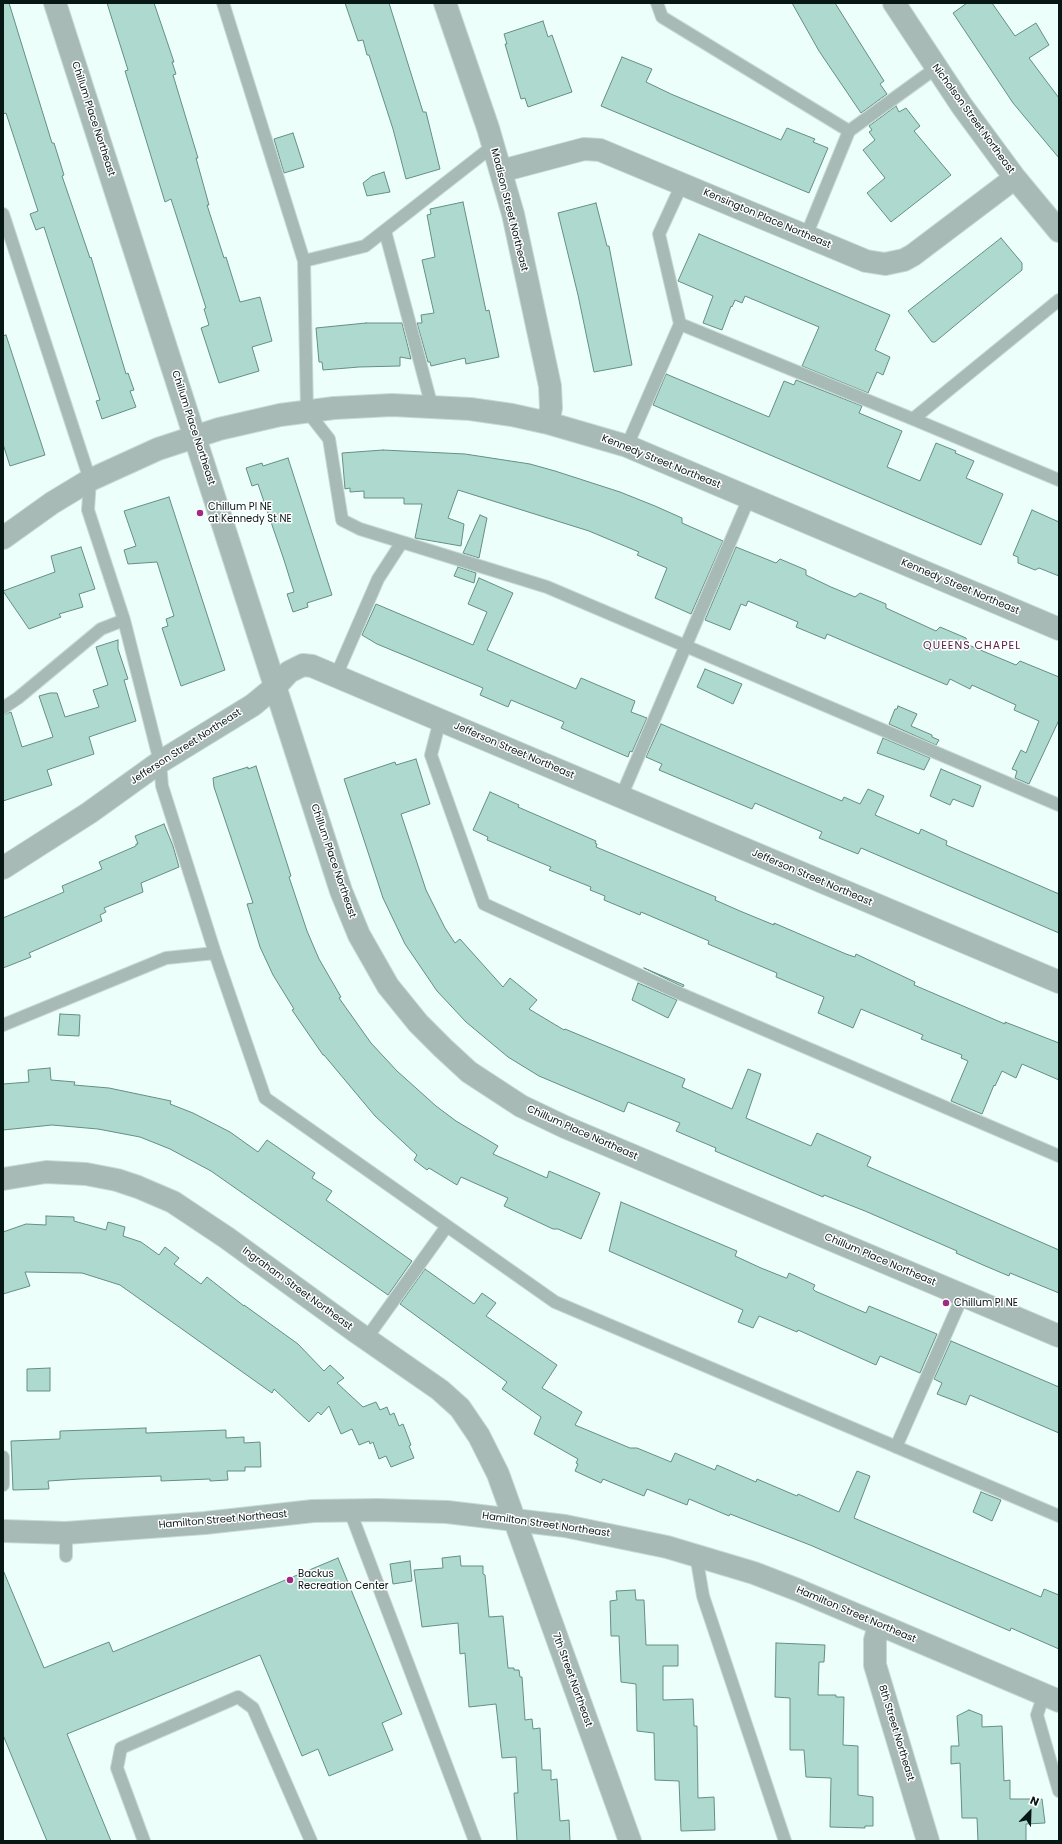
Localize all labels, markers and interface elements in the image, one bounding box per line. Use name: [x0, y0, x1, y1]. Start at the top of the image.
street label: Chillum Place Northeast: [69, 60, 117, 178]
street label: Nicholson Street Northeast: [929, 62, 1017, 176]
street label: Madison Street Northeast: [488, 147, 530, 273]
street label: Kensington Place Northeast: [701, 187, 833, 251]
street label: Chillum Place Northeast: [169, 369, 217, 487]
street label: Kennedy Street Northeast: [600, 433, 722, 491]
place label: Chillum Pl NE at Kennedy St NE: [208, 501, 292, 524]
marker: Chillum Pl NE at Kennedy St NE: [195, 508, 205, 518]
street label: Kennedy Street Northeast: [899, 557, 1021, 617]
district label: QUEENS CHAPEL: [923, 639, 1021, 653]
street label: Jefferson Street Northeast: [128, 707, 244, 787]
street label: Jefferson Street Northeast: [452, 720, 576, 782]
street label: Chillum Place Northeast: [308, 802, 358, 920]
street label: Jefferson Street Northeast: [750, 847, 874, 909]
street label: Chillum Place Northeast: [525, 1103, 639, 1163]
street label: Chillum Place Northeast: [822, 1231, 938, 1289]
street label: Ingraham Street Northeast: [240, 1245, 354, 1333]
place label: Chillum Pl NE: [954, 1297, 1018, 1309]
marker: Chillum Pl NE: [941, 1298, 951, 1308]
street label: Hamilton Street Northeast: [158, 1508, 288, 1532]
street label: Hamilton Street Northeast: [481, 1510, 611, 1540]
place label: Backus Recreation Center: [298, 1568, 388, 1592]
marker: Backus Recreation Center: [285, 1575, 295, 1585]
street label: Hamilton Street Northeast: [794, 1584, 918, 1646]
street label: 7th Street Northeast: [549, 1631, 595, 1729]
street label: 8th Street Northeast: [876, 1683, 916, 1783]
north arrow: [1010, 1792, 1050, 1832]
text: N: [1028, 1792, 1042, 1810]

